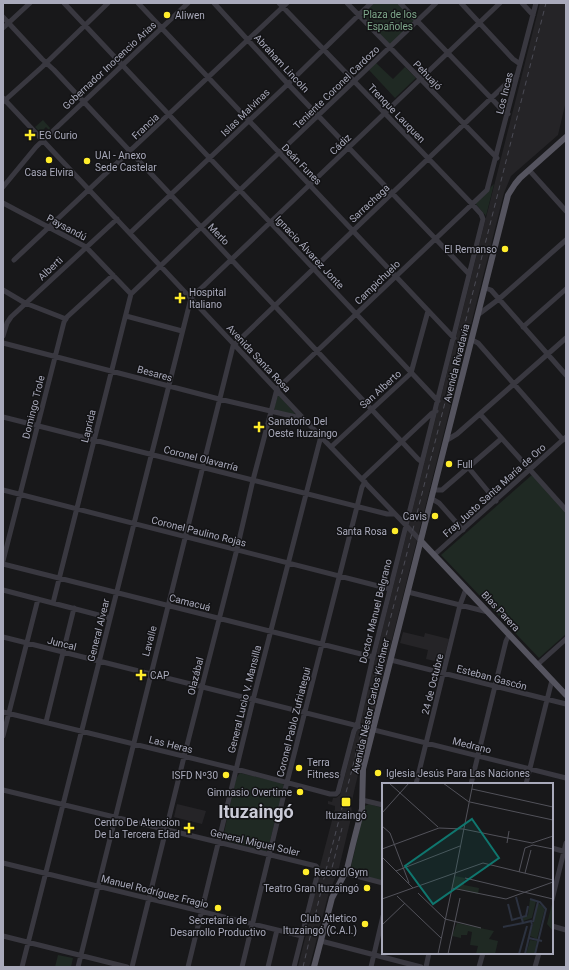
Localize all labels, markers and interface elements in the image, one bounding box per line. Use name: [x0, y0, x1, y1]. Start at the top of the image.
park label: Plaza de los Españoles: [363, 9, 417, 32]
marker: Aliwen: [162, 10, 172, 20]
place label: Aliwen: [175, 10, 205, 21]
street label: Gobernador Inocencio Arias: [60, 19, 158, 112]
street label: Abraham Lincoln: [252, 32, 311, 95]
street label: Teniente Coronel Cardozo: [291, 43, 382, 131]
street label: Pehuajó: [411, 59, 444, 92]
street label: Los Incas: [494, 71, 515, 115]
street label: Trenque Lauquen: [366, 82, 427, 145]
street label: Islas Malvinas: [219, 86, 272, 138]
street label: Francia: [130, 111, 161, 142]
marker: EG Curio: [24, 129, 36, 141]
place label: EG Curio: [39, 130, 78, 141]
street label: Cádiz: [328, 132, 353, 157]
street label: Deán Funes: [280, 142, 324, 187]
place label: UAI - Anexo Sede Castelar: [95, 150, 157, 173]
marker: Casa Elvira: [44, 155, 54, 165]
marker: UAI - Anexo Sede Castelar: [82, 156, 92, 166]
place label: Casa Elvira: [24, 167, 74, 178]
street label: Sarrachaga: [347, 182, 392, 225]
street label: Paysandú: [45, 212, 89, 243]
street label: Ignacio Álvarez Jonte: [273, 213, 347, 291]
street label: Merlo: [206, 221, 232, 248]
place label: El Remanso: [444, 244, 497, 255]
marker: El Remanso: [500, 244, 510, 254]
street label: Alberti: [36, 254, 65, 282]
street label: Campichuelo: [352, 258, 402, 307]
place label: Hospital Italiano: [189, 287, 226, 310]
marker: Hospital Italiano: [174, 292, 186, 304]
street label: Avenida Santa Rosa: [224, 322, 293, 394]
street label: Avenida Rivadavia: [441, 323, 472, 403]
street label: Besares: [136, 364, 174, 383]
street label: San Alberto: [357, 368, 403, 411]
street label: Domingo Trole: [20, 374, 47, 440]
street label: Laprida: [79, 409, 98, 444]
place label: Sanatorio Del Oeste Ituzaingo: [268, 416, 338, 439]
marker: Sanatorio Del Oeste Ituzaingo: [253, 421, 265, 433]
street label: Fray Justo Santa María de Oro: [441, 441, 548, 539]
street label: Coronel Olavarría: [162, 444, 239, 473]
marker: Full: [444, 459, 454, 469]
place label: Full: [457, 459, 473, 470]
place label: Cavis: [403, 511, 427, 522]
marker: Cavis: [430, 511, 440, 521]
street label: Coronel Paulino Rojas: [150, 514, 248, 549]
place label: Santa Rosa: [336, 526, 387, 537]
marker: Santa Rosa: [390, 526, 400, 536]
street label: Doctor Manuel Belgrano: [357, 558, 394, 664]
street label: Blas Parera: [479, 589, 522, 634]
street label: Camacuá: [168, 592, 212, 613]
street label: General Alvear: [85, 597, 112, 663]
street label: Lavalle: [140, 625, 159, 658]
street label: Juncal: [46, 635, 78, 652]
street label: Avenida Néstor Carlos Kirchner: [350, 637, 392, 775]
street label: General Lucio V. Mansilla: [226, 644, 263, 754]
street label: 24 de Octubre: [420, 653, 445, 716]
street label: Olazábal: [185, 656, 205, 696]
street label: Esteban Gascón: [456, 663, 528, 692]
street label: Coronel Pablo Zufriategui: [274, 666, 313, 778]
marker: CAP: [135, 669, 147, 681]
place label: CAP: [150, 670, 169, 681]
street label: Las Heras: [148, 734, 194, 755]
street label: Medrano: [451, 735, 493, 756]
place label: Terra Fitness: [307, 757, 339, 780]
marker: Terra Fitness: [294, 763, 304, 773]
marker: Iglesia Jesús Para Las Naciones: [373, 768, 383, 778]
place label: Iglesia Jesús Para Las Naciones: [386, 768, 530, 779]
place label: ISFD Nº30: [172, 770, 218, 781]
marker: ISFD Nº30: [221, 770, 231, 780]
inset map: [382, 783, 553, 954]
place label: Gimnasio Overtime: [207, 787, 292, 798]
marker: Gimnasio Overtime: [295, 787, 305, 797]
marker: Ituzaingó: [340, 796, 352, 808]
district label: Ituzaingó: [218, 801, 294, 822]
place label: Ituzaingó: [325, 810, 367, 821]
place label: Centro De Atencion De La Tercera Edad: [94, 817, 180, 840]
marker: Centro De Atencion De La Tercera Edad: [183, 822, 195, 834]
street label: General Miguel Soler: [209, 827, 301, 858]
marker: Record Gym: [301, 867, 311, 877]
place label: Record Gym: [314, 867, 368, 878]
street label: Manuel Rodríguez Fragio: [100, 873, 210, 910]
place label: Teatro Gran Ituzaingó: [263, 883, 359, 894]
marker: Teatro Gran Ituzaingó: [362, 883, 372, 893]
marker: Secretaría de Desarrollo Productivo: [213, 903, 223, 913]
place label: Club Atletico Ituzaingó (C.A.I.): [283, 913, 357, 937]
place label: Secretaría de Desarrollo Productivo: [170, 915, 266, 938]
marker: Club Atletico Ituzaingó (C.A.I.): [360, 919, 370, 929]

